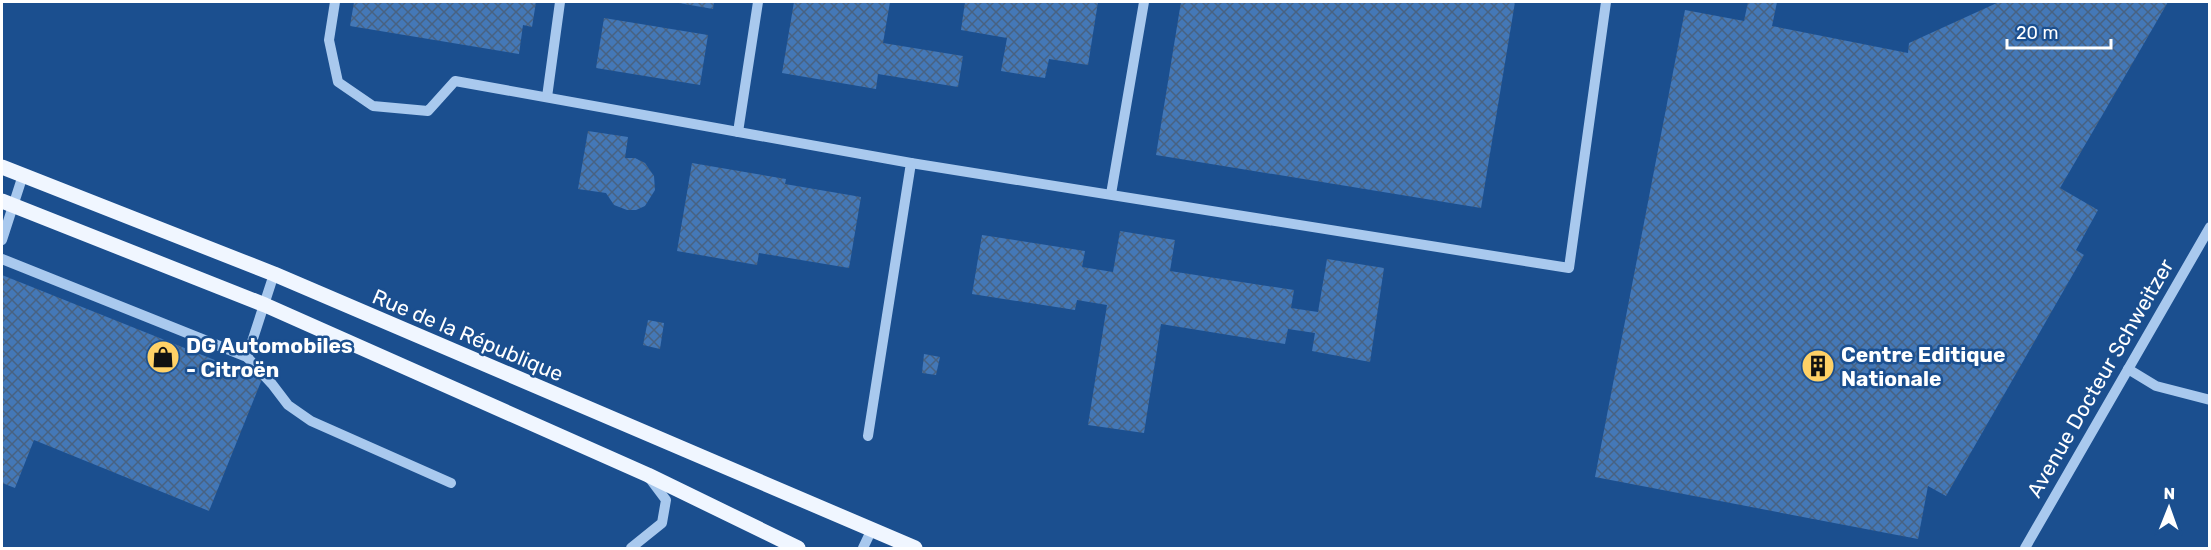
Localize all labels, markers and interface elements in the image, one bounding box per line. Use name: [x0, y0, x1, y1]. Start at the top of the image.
scale bar: [2007, 12, 2110, 50]
text: 20 m: [2016, 22, 2058, 44]
street label: Avenue Docteur Schweitzer: [2021, 254, 2179, 502]
street label: Rue de la République: [369, 284, 567, 386]
place label: DG Automobiles - Citroën: [186, 333, 353, 382]
shop icon: DG Automobiles - Citroën: [145, 339, 181, 375]
place label: Centre Editique Nationale: [1841, 342, 2005, 391]
building icon: Centre Editique Nationale: [1800, 348, 1836, 384]
north arrow: [2139, 478, 2199, 538]
text: N: [2163, 484, 2175, 503]

